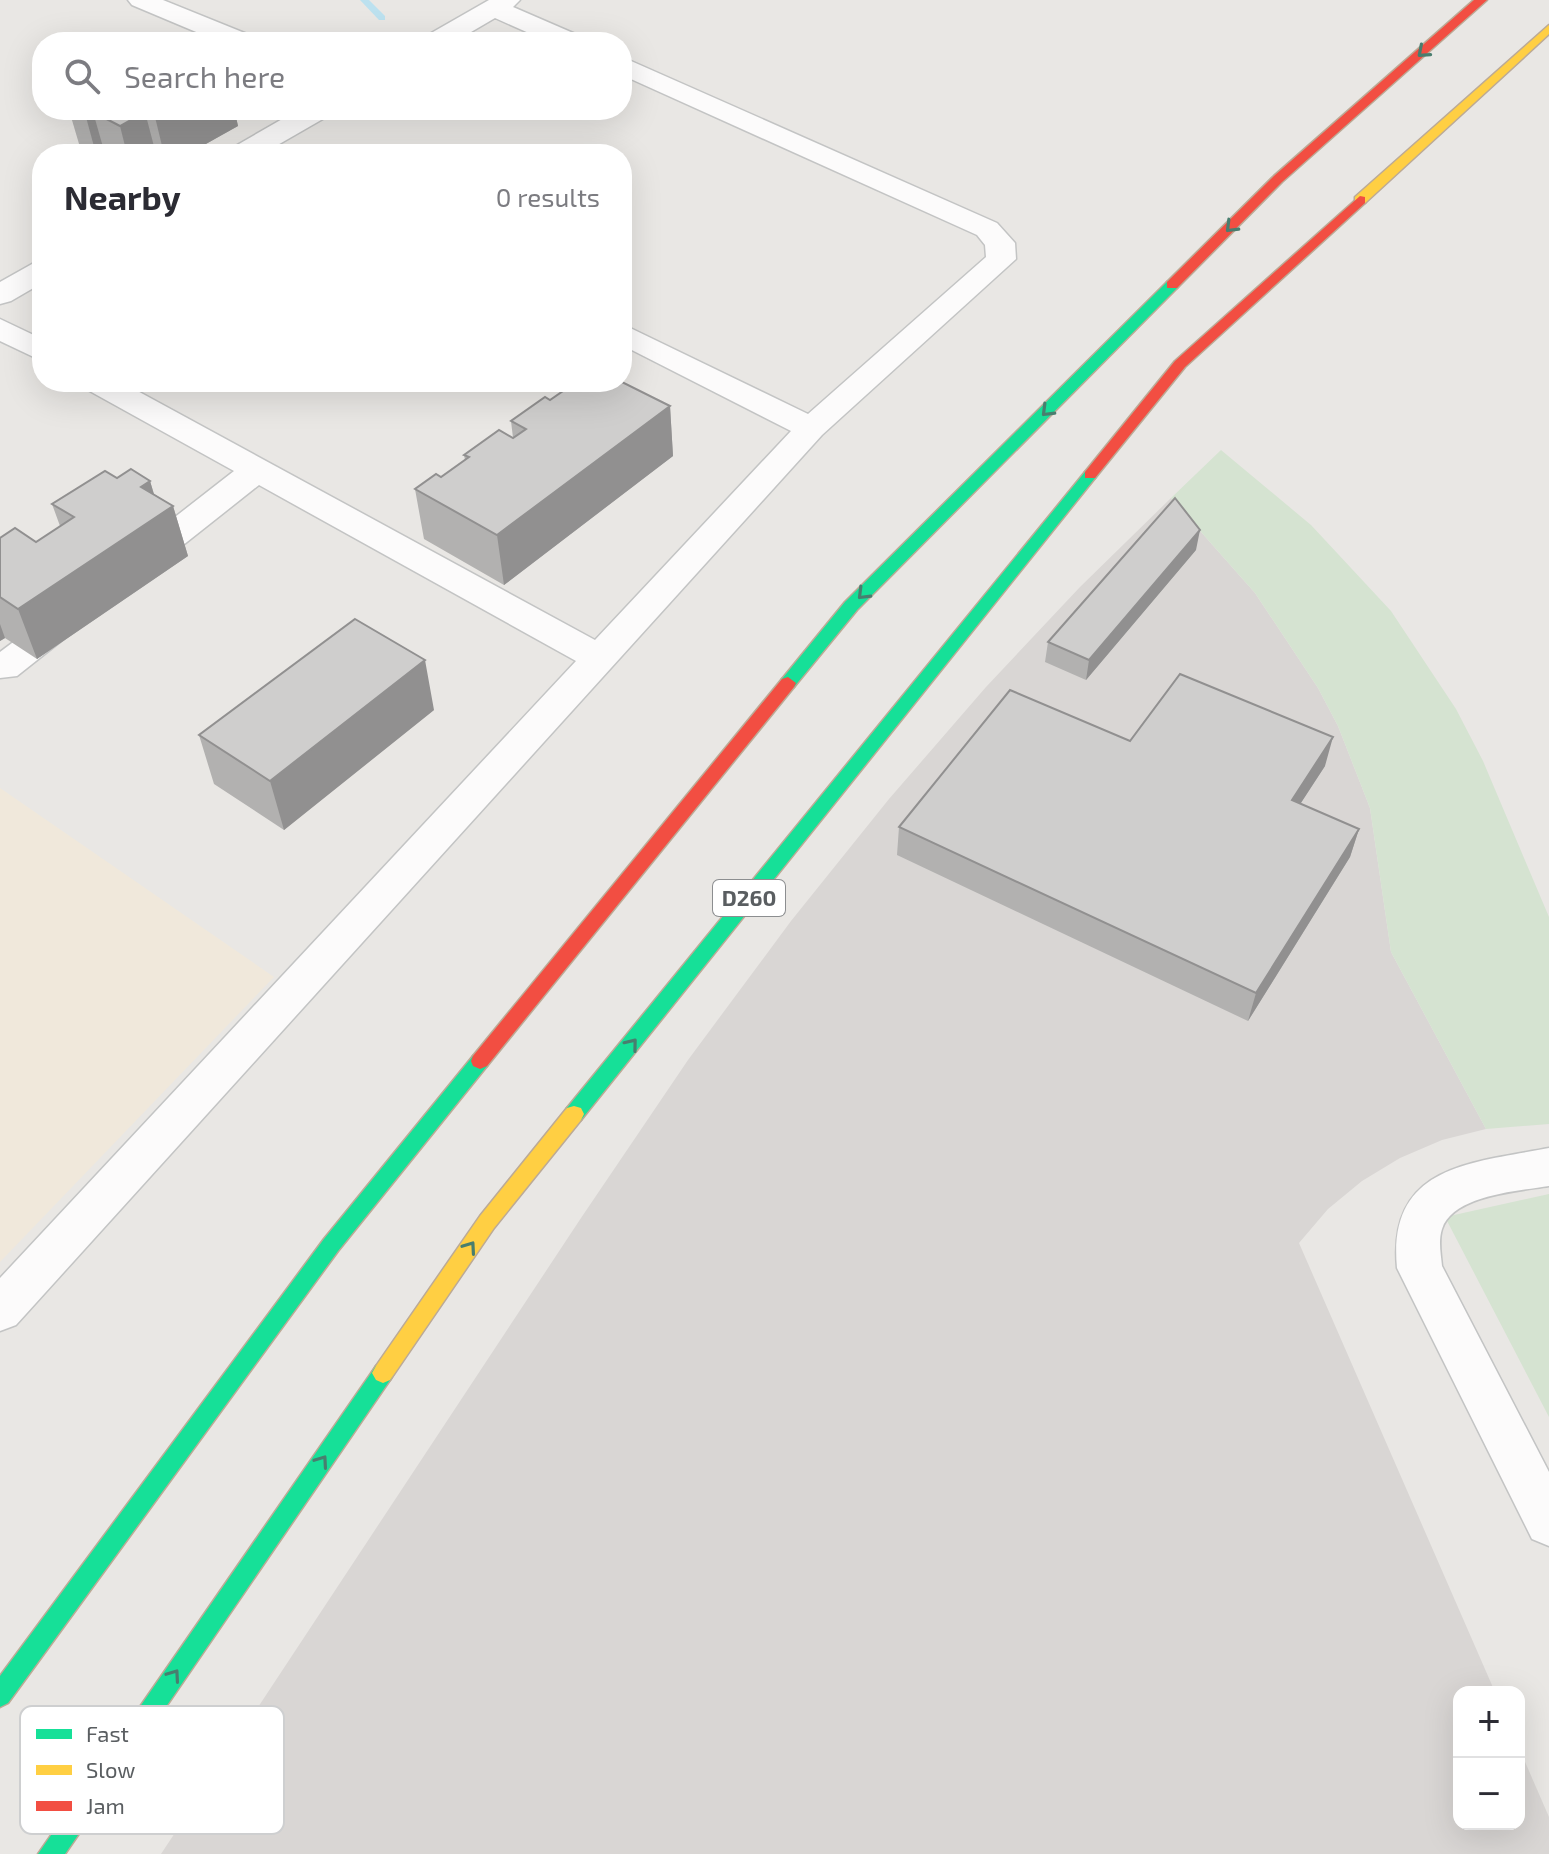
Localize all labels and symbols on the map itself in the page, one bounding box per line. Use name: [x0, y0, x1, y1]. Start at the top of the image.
one-way arrow: [1417, 42, 1432, 56]
one-way arrow: [1225, 218, 1240, 232]
one-way arrow: [1041, 401, 1056, 416]
one-way arrow: [857, 585, 872, 599]
road number: D260: [713, 880, 785, 916]
one-way arrow: [622, 1038, 636, 1053]
one-way arrow: [460, 1242, 475, 1256]
one-way arrow: [312, 1455, 327, 1469]
one-way arrow: [164, 1669, 179, 1683]
legend: [20, 1706, 284, 1834]
text: Fast: [86, 1720, 129, 1746]
text: Slow: [86, 1756, 135, 1782]
text: Jam: [86, 1792, 125, 1818]

